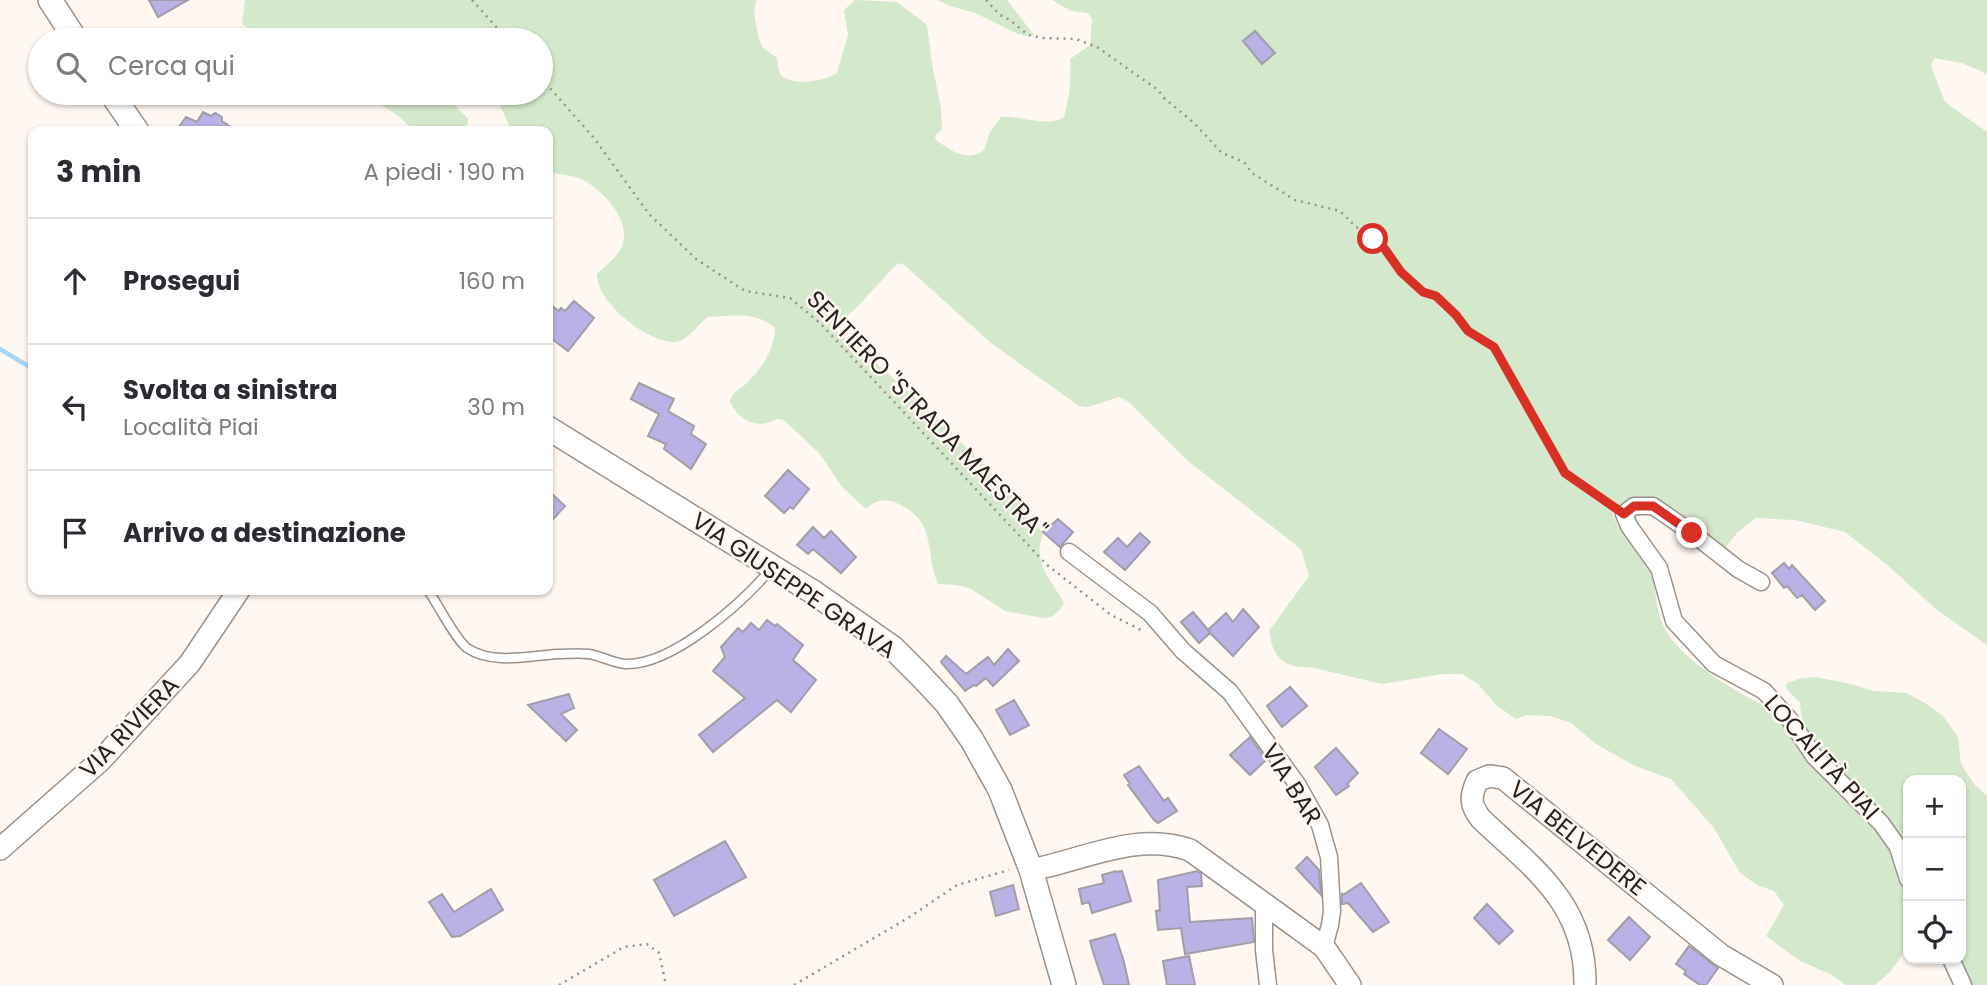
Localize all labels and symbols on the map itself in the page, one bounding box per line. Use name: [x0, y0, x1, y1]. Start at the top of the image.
route start: [1357, 223, 1388, 254]
street label: SENTIERO "STRADA MAESTRA": [800, 283, 1054, 545]
street label: VIA GIUSEPPE GRAVA: [685, 504, 903, 666]
route end: [1676, 517, 1707, 548]
street label: VIA RIVIERA: [72, 669, 186, 785]
street label: LOCALITÀ PIAI: [1757, 687, 1887, 827]
street label: VIA BAR: [1254, 737, 1330, 831]
street label: VIA BELVEDERE: [1503, 773, 1653, 903]

